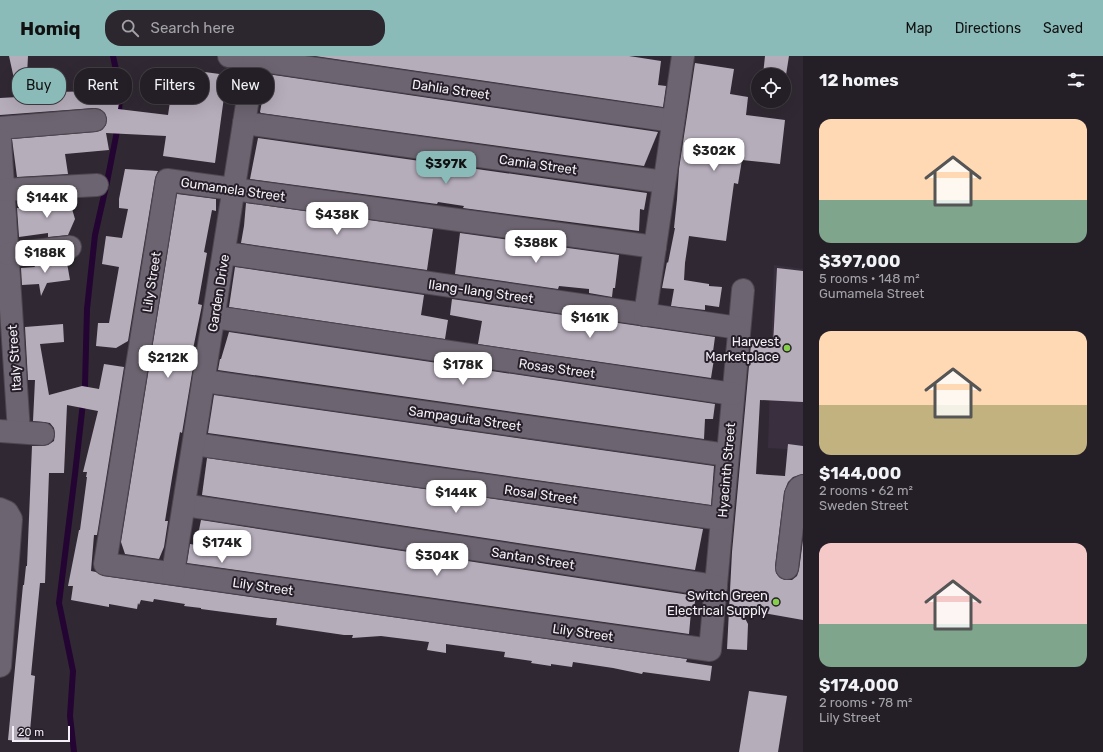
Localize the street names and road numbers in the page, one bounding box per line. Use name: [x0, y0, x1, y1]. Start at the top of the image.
street label: Dahlia Street: [411, 77, 491, 102]
street label: Camia Street: [498, 152, 578, 177]
street label: Gumamela Street: [180, 175, 286, 204]
street label: Lily Street: [139, 251, 164, 313]
street label: Garden Drive: [205, 253, 232, 333]
street label: Ilang-Ilang Street: [427, 277, 534, 307]
street label: Italy Street: [5, 324, 24, 392]
street label: Rosas Street: [518, 356, 596, 381]
street label: Sampaguita Street: [408, 403, 522, 435]
street label: Hyacinth Street: [715, 422, 738, 518]
street label: Rosal Street: [503, 482, 578, 507]
street label: Santan Street: [490, 545, 576, 572]
street label: Lily Street: [232, 575, 294, 598]
street label: Lily Street: [552, 621, 614, 644]

